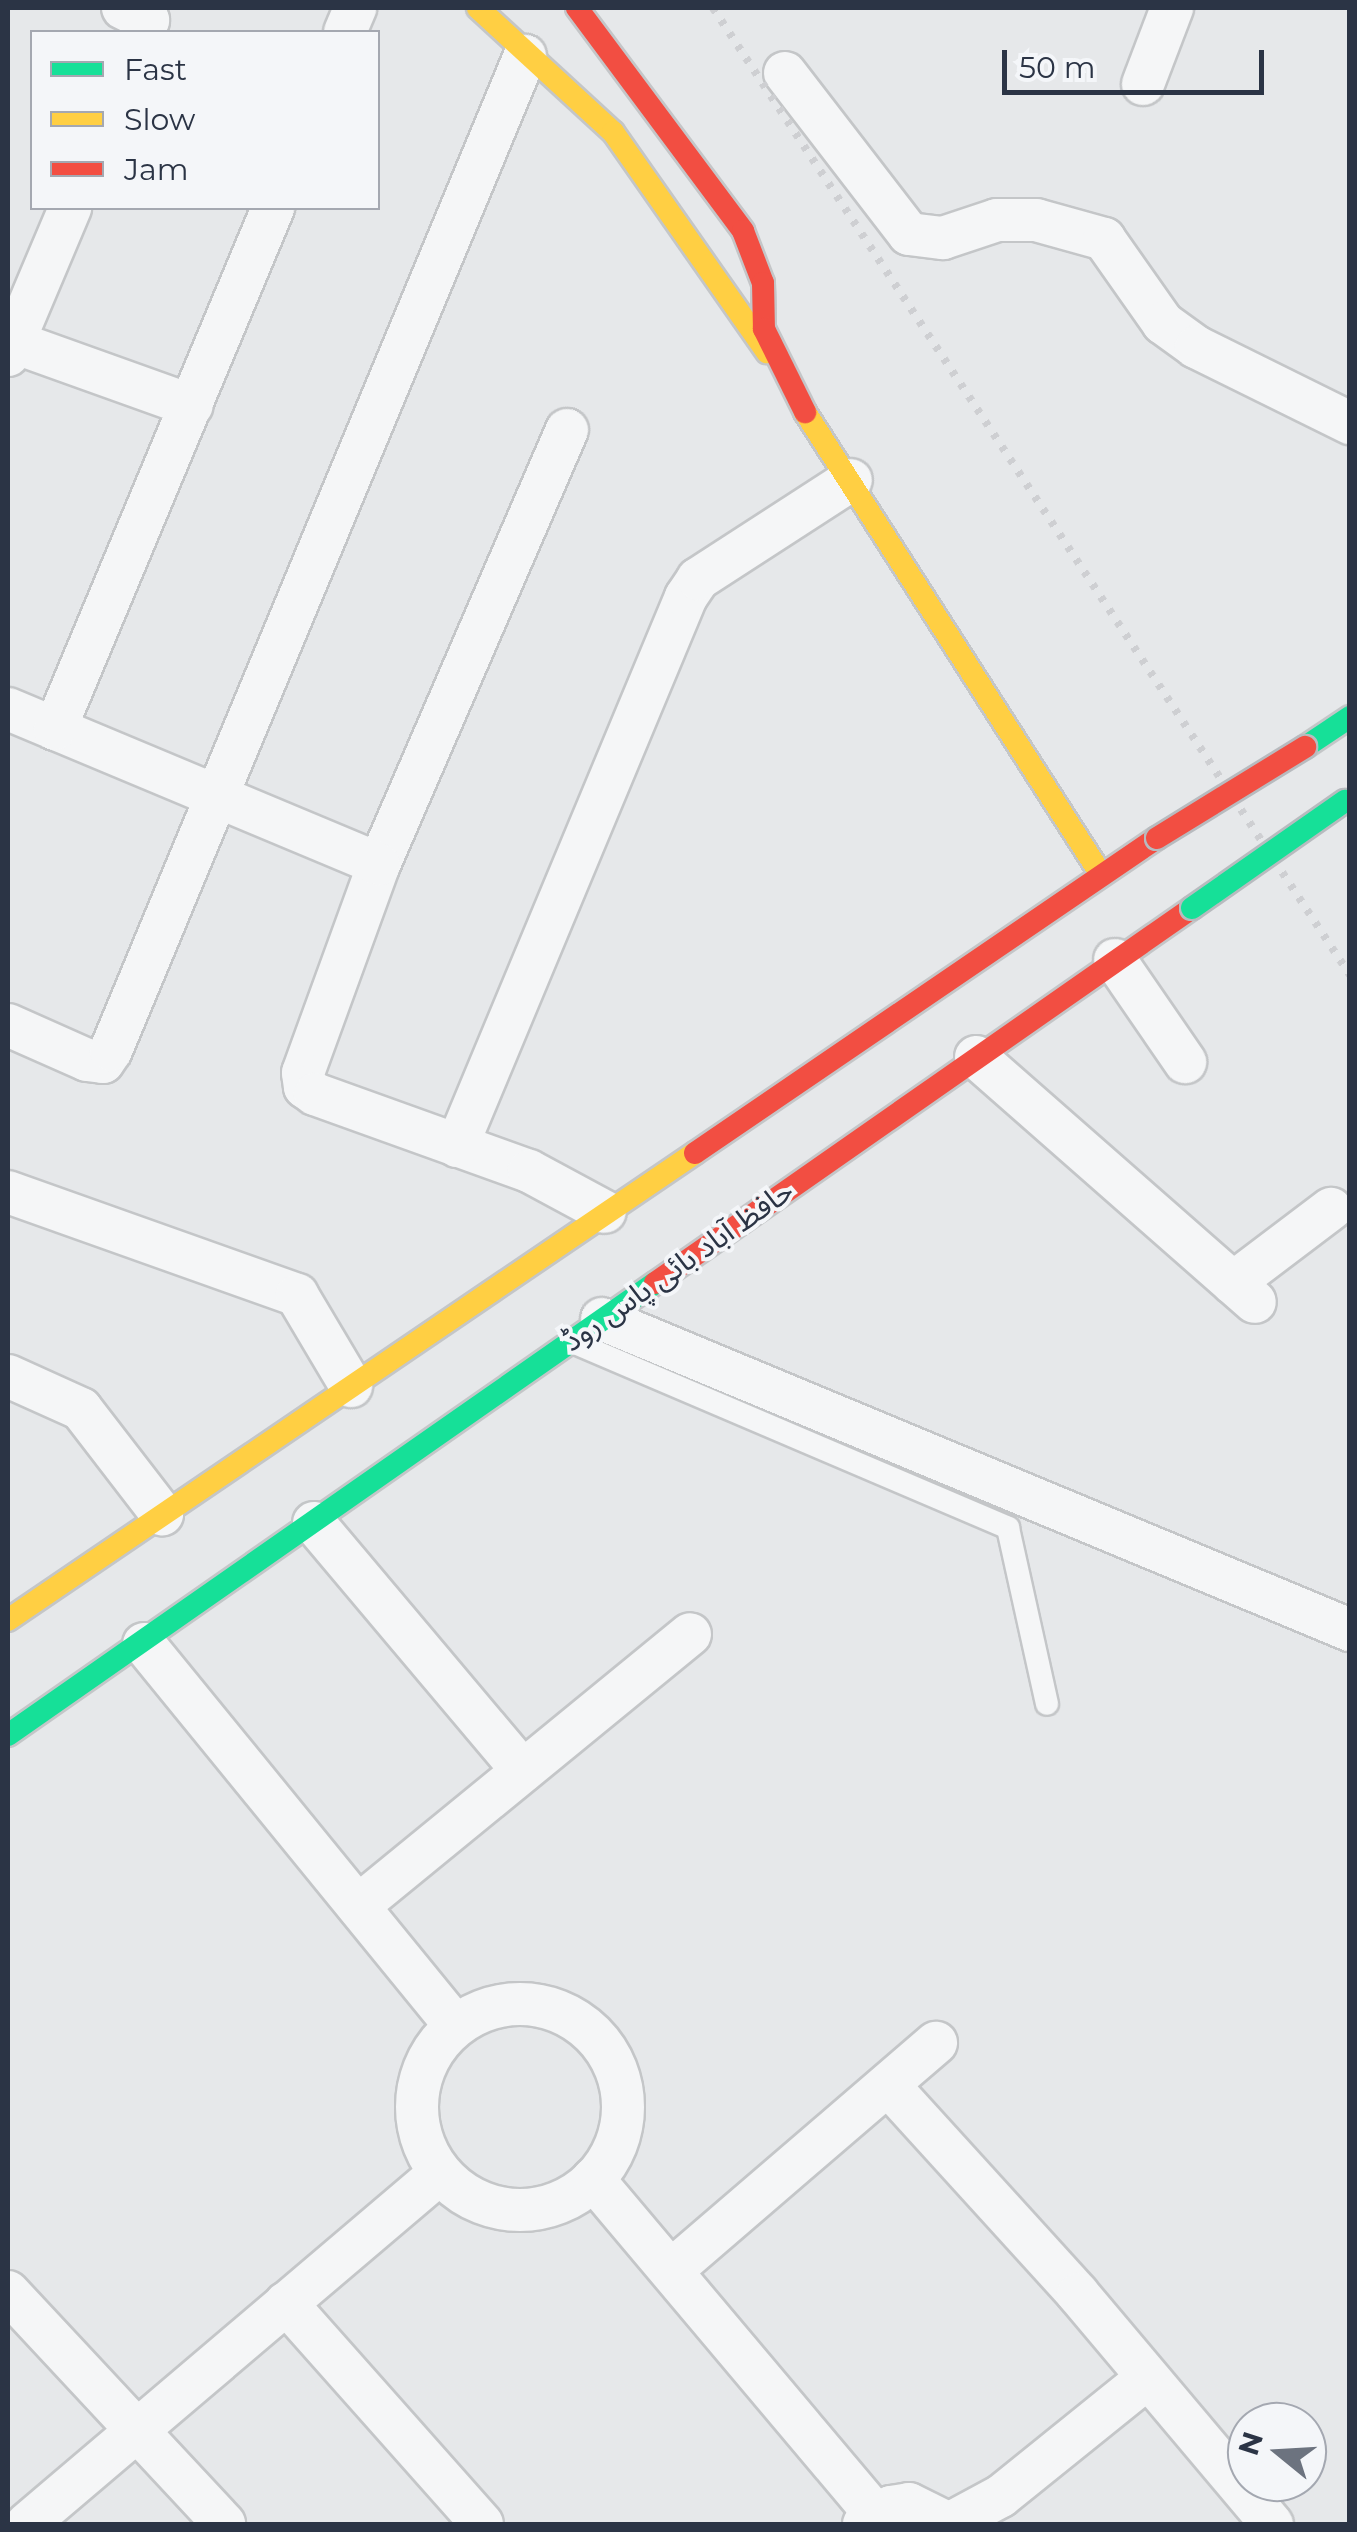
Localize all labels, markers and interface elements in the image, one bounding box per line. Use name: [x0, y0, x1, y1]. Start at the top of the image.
legend: [30, 30, 380, 210]
scale bar: [1007, 30, 1270, 92]
text: 50 m: [1019, 49, 1096, 86]
text: Fast: [124, 51, 187, 88]
text: Slow: [124, 101, 195, 138]
text: Jam: [124, 151, 189, 188]
street label: حافظ آباد بائی پاس روڈ: [555, 1173, 801, 1359]
north arrow: [1227, 2402, 1327, 2502]
text: N: [1231, 2427, 1270, 2459]

